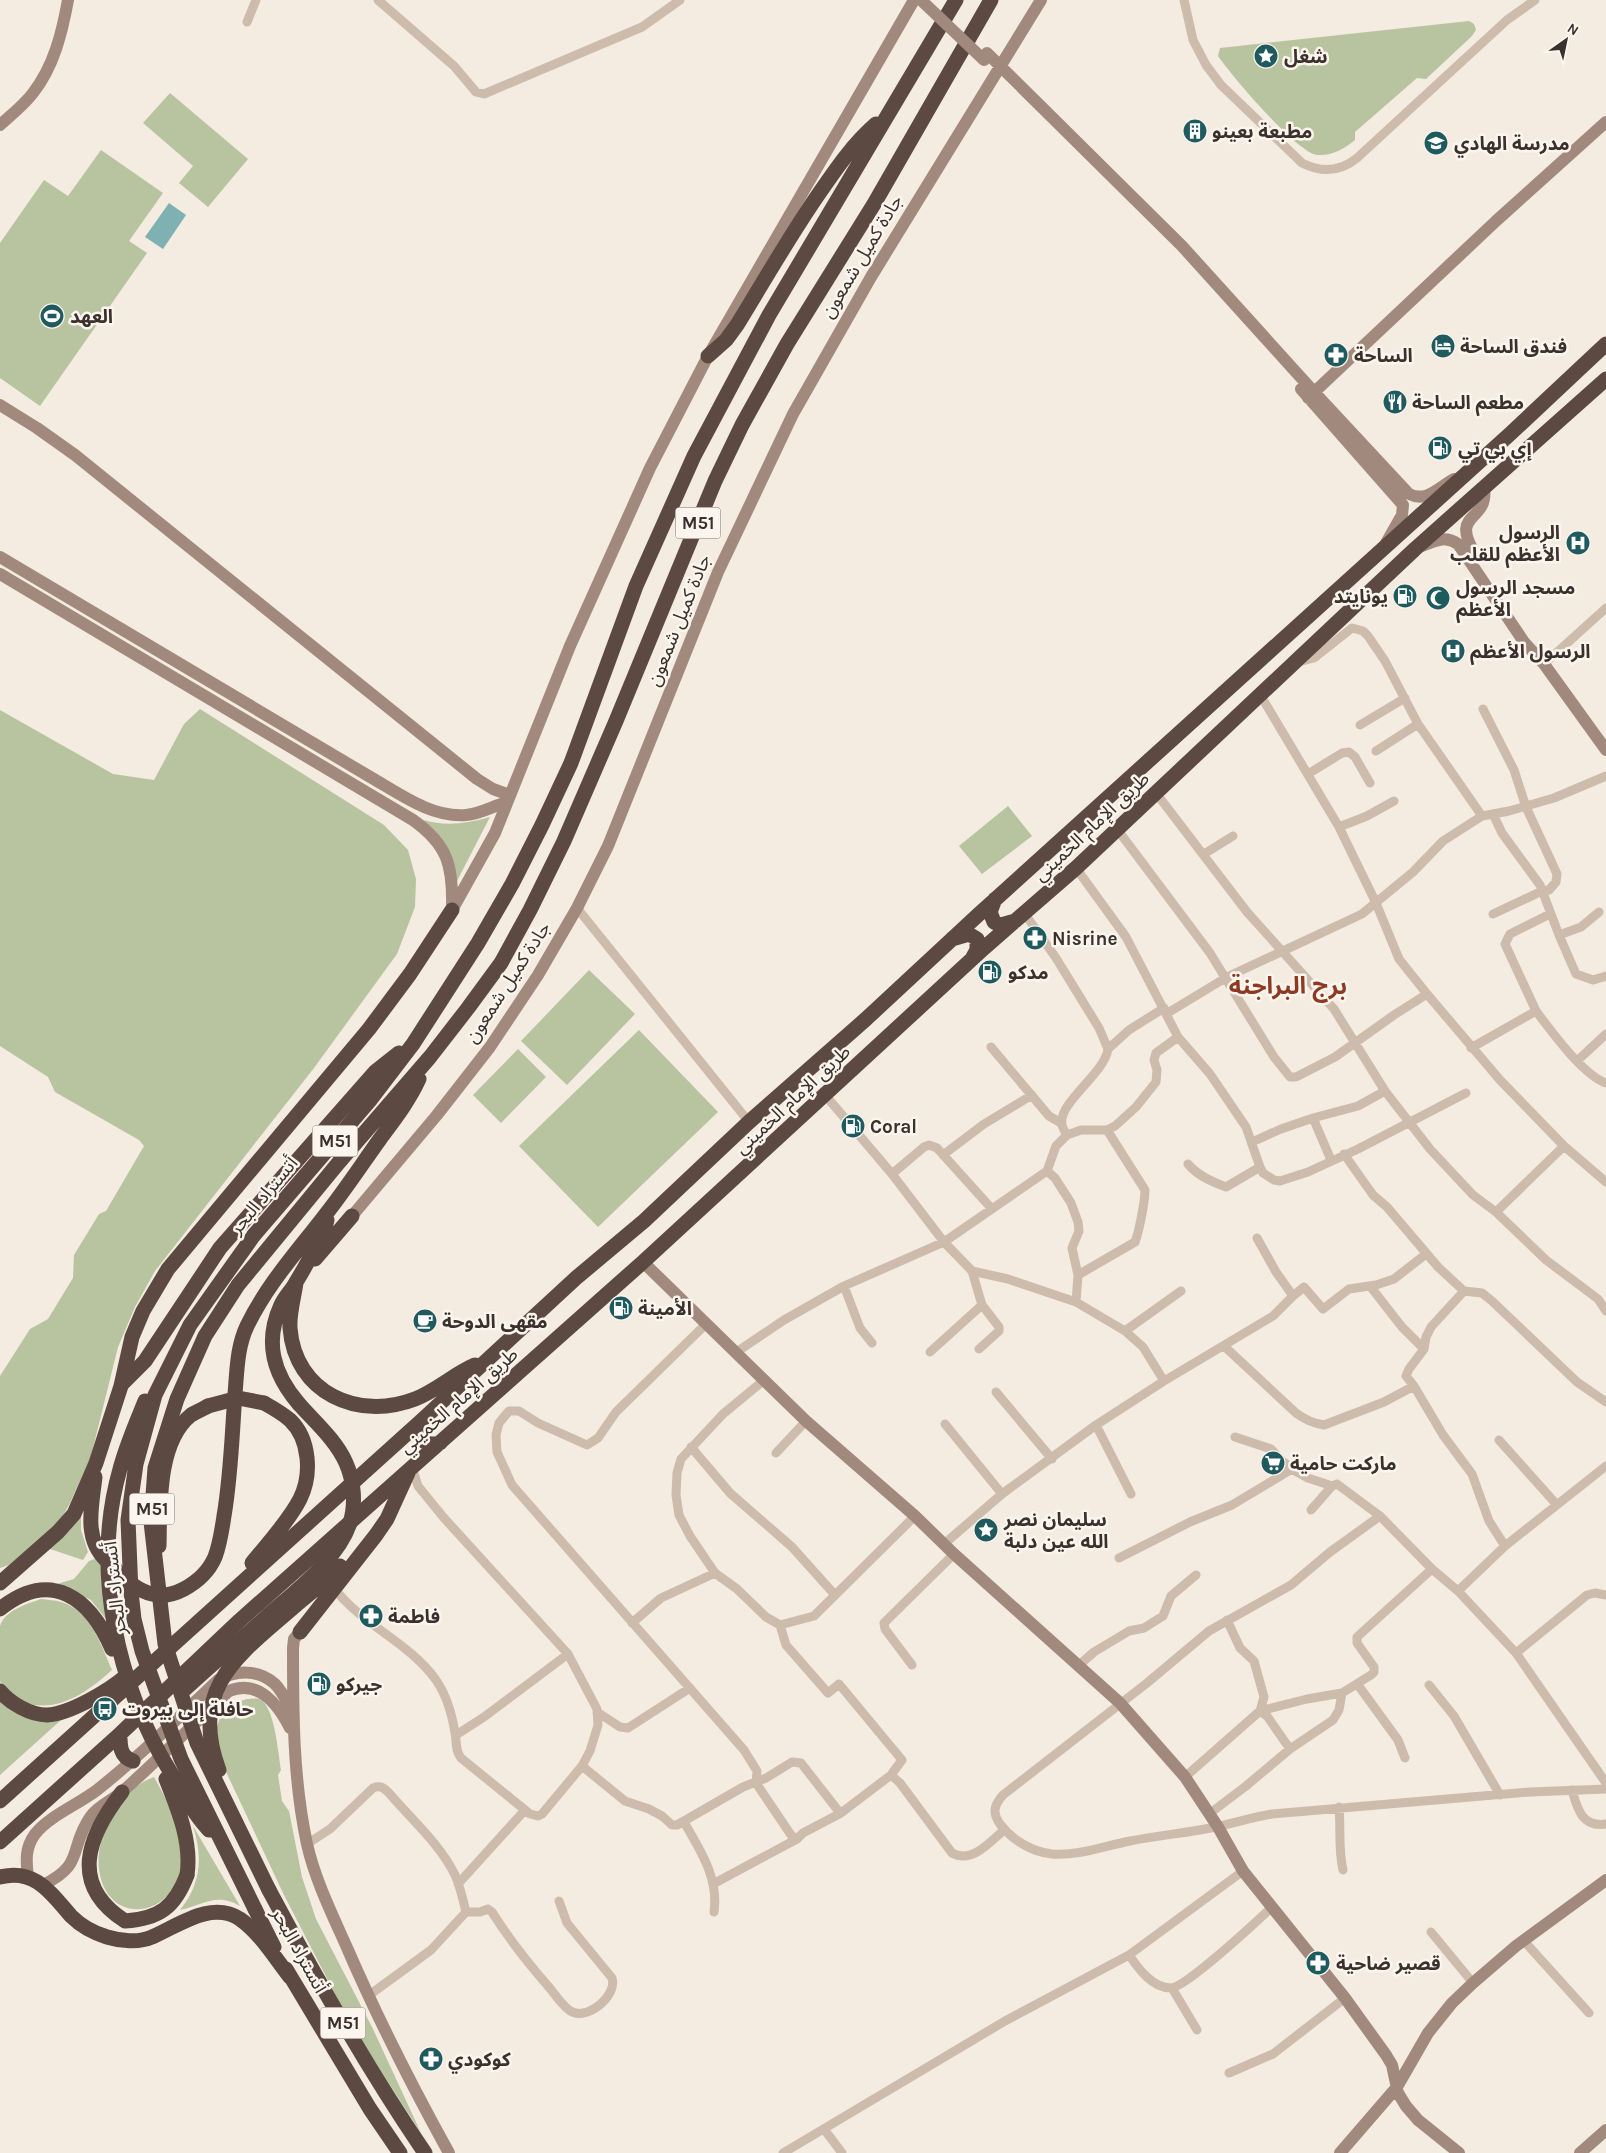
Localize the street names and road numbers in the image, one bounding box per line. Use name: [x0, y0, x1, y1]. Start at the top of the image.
street label: جادة كميل شمعون: [816, 191, 907, 322]
road number: M51: [676, 508, 720, 538]
street label: جادة كميل شمعون: [642, 551, 715, 689]
street label: طريق الإمام الخميني: [1029, 767, 1157, 889]
street label: جادة كميل شمعون: [460, 918, 555, 1047]
street label: طريق الإمام الخميني: [730, 1040, 858, 1162]
road number: M51: [312, 1126, 358, 1156]
street label: أتستراد البحر: [224, 1152, 303, 1240]
street label: طريق الإمام الخميني: [395, 1343, 525, 1461]
road number: M51: [130, 1494, 174, 1525]
street label: أتستراد البحر: [99, 1540, 131, 1637]
street label: أتستراد البحر: [266, 1903, 332, 1997]
road number: M51: [320, 2008, 366, 2039]

